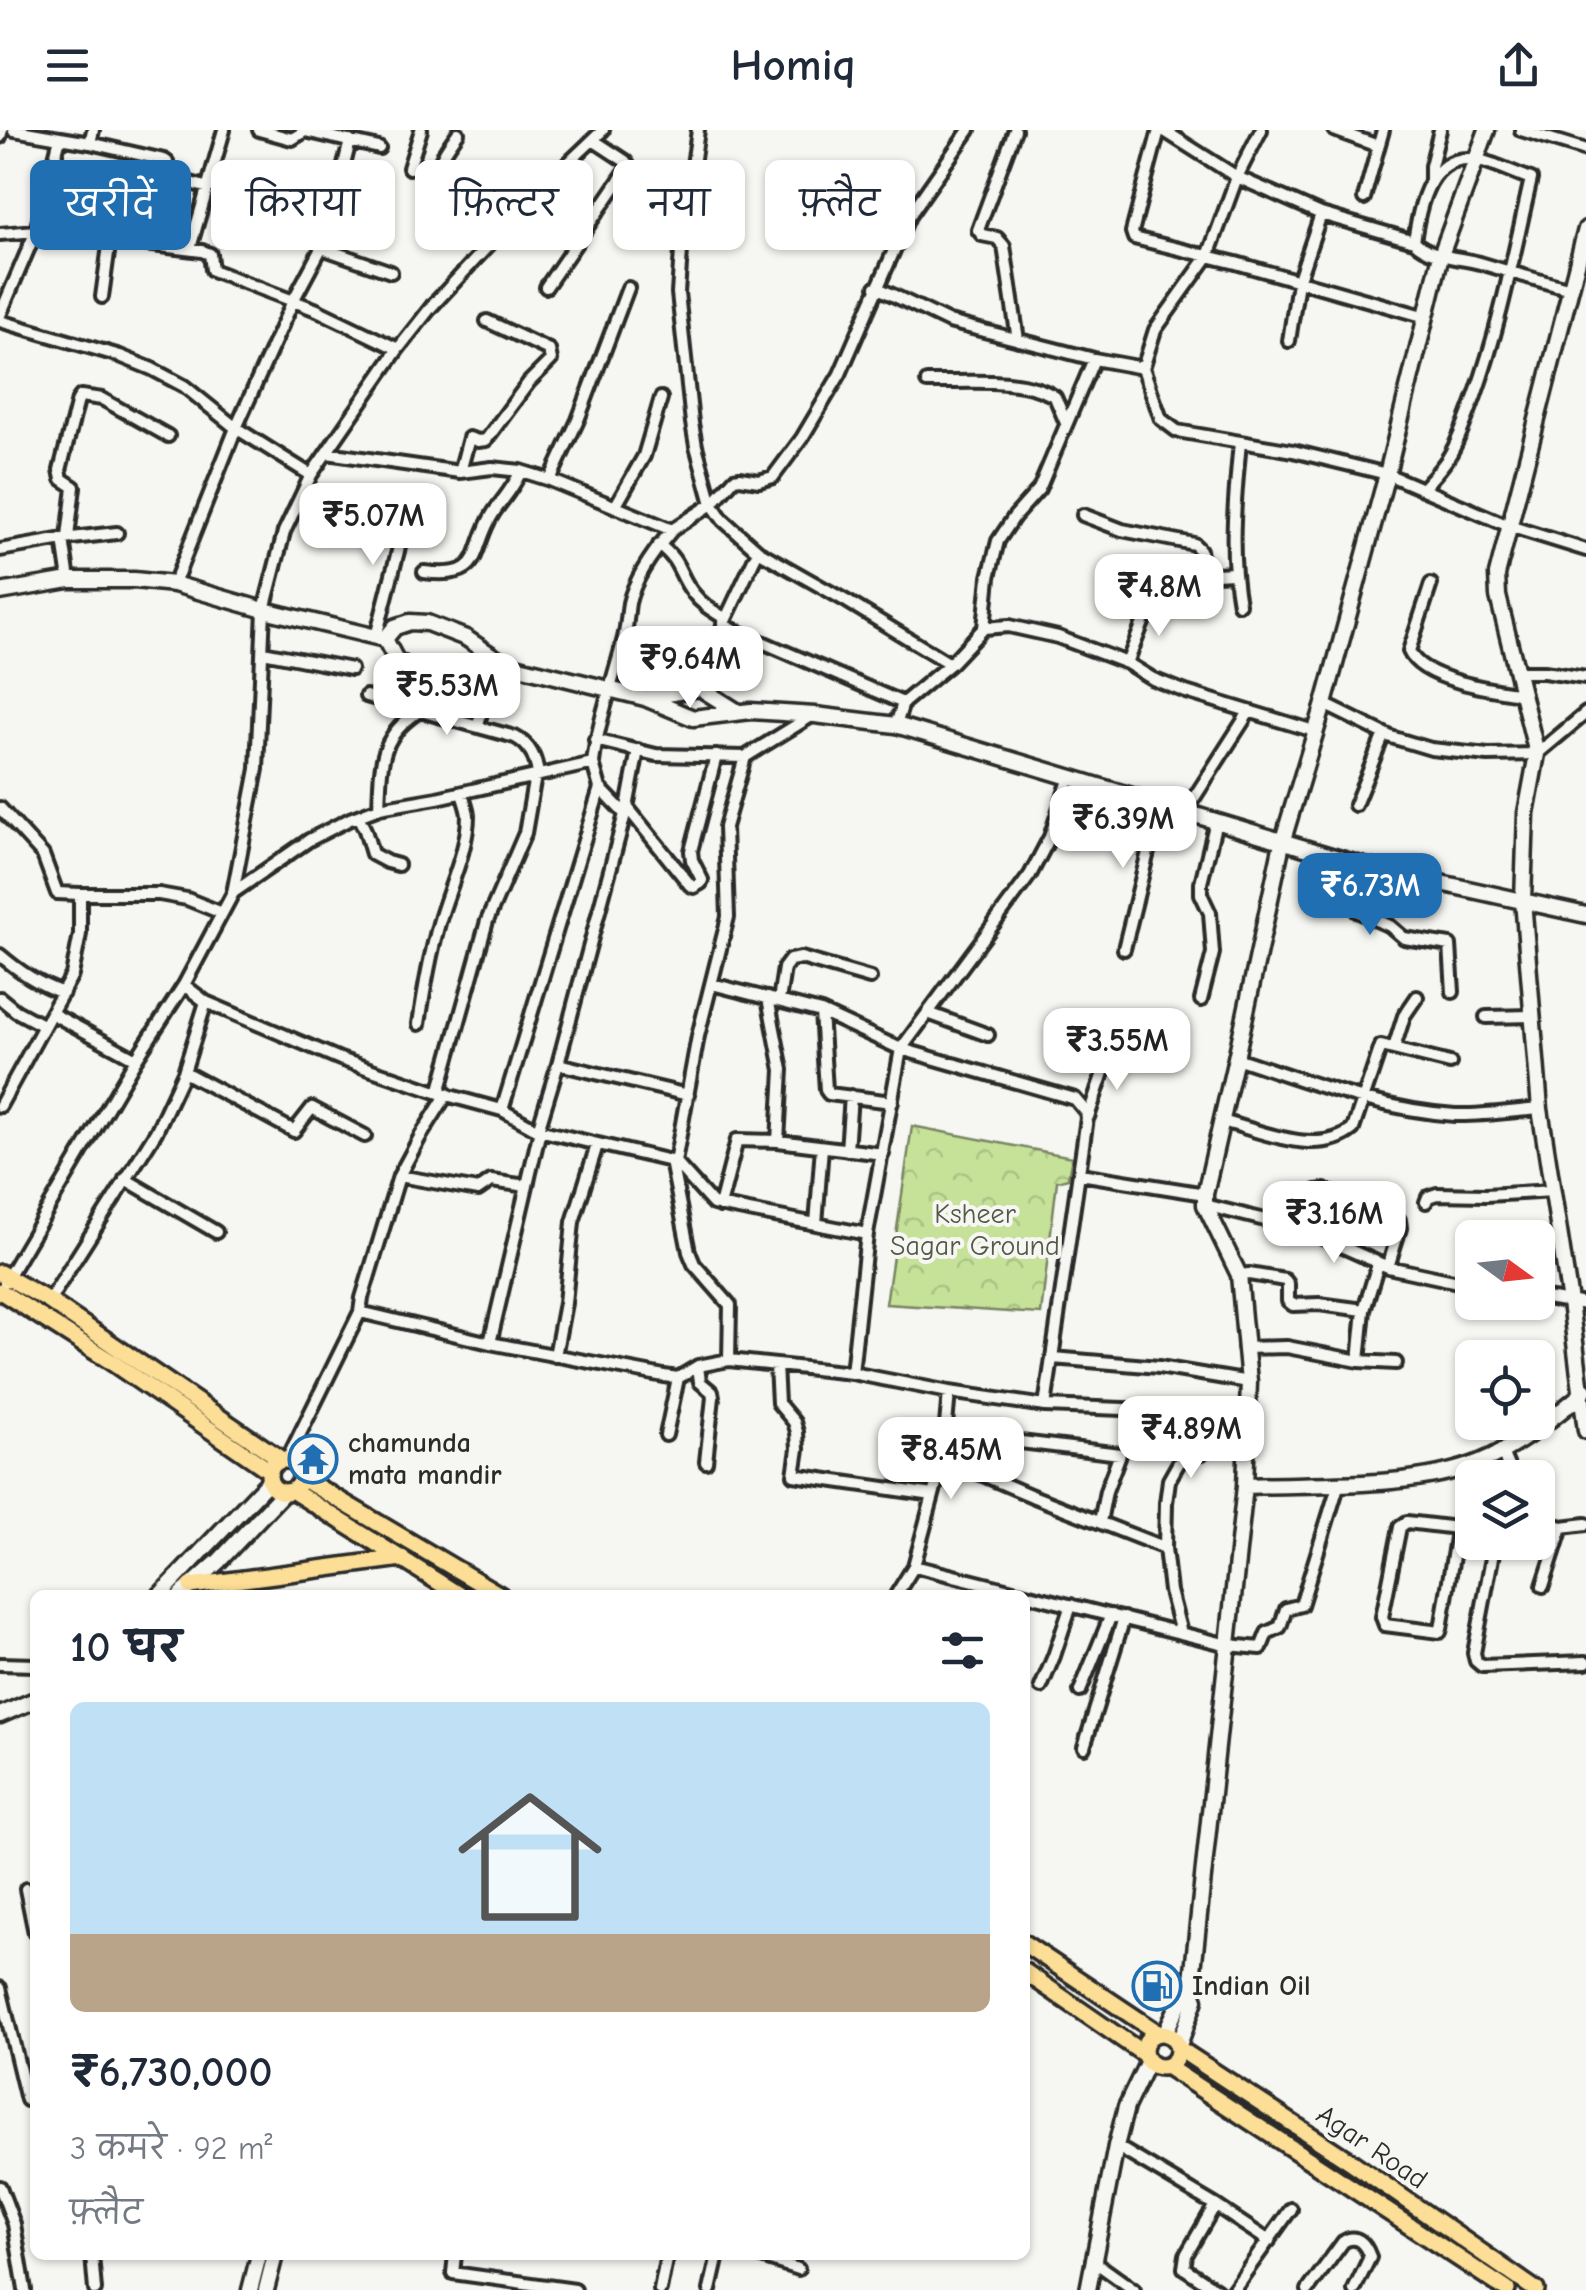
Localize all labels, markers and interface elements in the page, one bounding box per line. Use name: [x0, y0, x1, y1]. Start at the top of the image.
icon: menu: [40, 38, 95, 93]
icon: share: [1491, 38, 1546, 93]
text: Homiq: [730, 39, 856, 91]
chip: खरीदें: [30, 160, 191, 250]
chip: किराया: [211, 160, 395, 250]
chip: फ़िल्टर: [415, 160, 593, 250]
chip: नया: [613, 160, 745, 250]
chip: फ़्लैट: [765, 160, 915, 250]
pin: ₹5.07M: [292, 483, 454, 568]
text: ₹5.07M: [321, 497, 425, 534]
pin: ₹4.8M: [1089, 554, 1229, 639]
text: ₹4.8M: [1117, 568, 1201, 605]
pin: ₹9.64M: [609, 626, 771, 711]
text: ₹9.64M: [639, 640, 741, 677]
pin: ₹5.53M: [366, 653, 528, 738]
text: ₹5.53M: [395, 667, 499, 704]
pin: ₹6.39M: [1042, 786, 1204, 871]
text: ₹6.39M: [1072, 800, 1174, 837]
pin: ₹6.73M: [1289, 853, 1451, 938]
text: ₹6.73M: [1320, 867, 1420, 904]
pin: ₹3.55M: [1036, 1008, 1198, 1093]
text: ₹3.55M: [1065, 1022, 1169, 1059]
pin: ₹3.16M: [1253, 1181, 1415, 1266]
text: ₹3.16M: [1285, 1195, 1383, 1232]
park label: Ksheer Sagar Ground: [890, 1198, 1060, 1262]
north arrow: [1455, 1220, 1555, 1320]
map controls: [1455, 1220, 1555, 1560]
button: locate: [1455, 1340, 1555, 1440]
pin: ₹4.89M: [1110, 1396, 1272, 1481]
text: ₹4.89M: [1140, 1410, 1242, 1447]
pin: ₹8.45M: [870, 1417, 1032, 1502]
place label: chamunda mata mandir: [348, 1427, 502, 1491]
text: ₹8.45M: [900, 1431, 1002, 1468]
temple icon: chamunda mata mandir: [287, 1433, 339, 1485]
button: layers: [1455, 1460, 1555, 1560]
text: 10 घर: [70, 1623, 181, 1672]
icon: filters: [935, 1623, 990, 1678]
icon: home: [440, 1767, 620, 1947]
fuel station icon: Indian Oil: [1131, 1960, 1183, 2012]
place label: Indian Oil: [1192, 1970, 1311, 2002]
text: ₹6,730,000: [70, 2048, 273, 2097]
street label: Agar Road: [1311, 2098, 1433, 2196]
text: 3 कमरे · 92 m²: [70, 2130, 273, 2167]
text: फ़्लैट: [70, 2195, 143, 2232]

